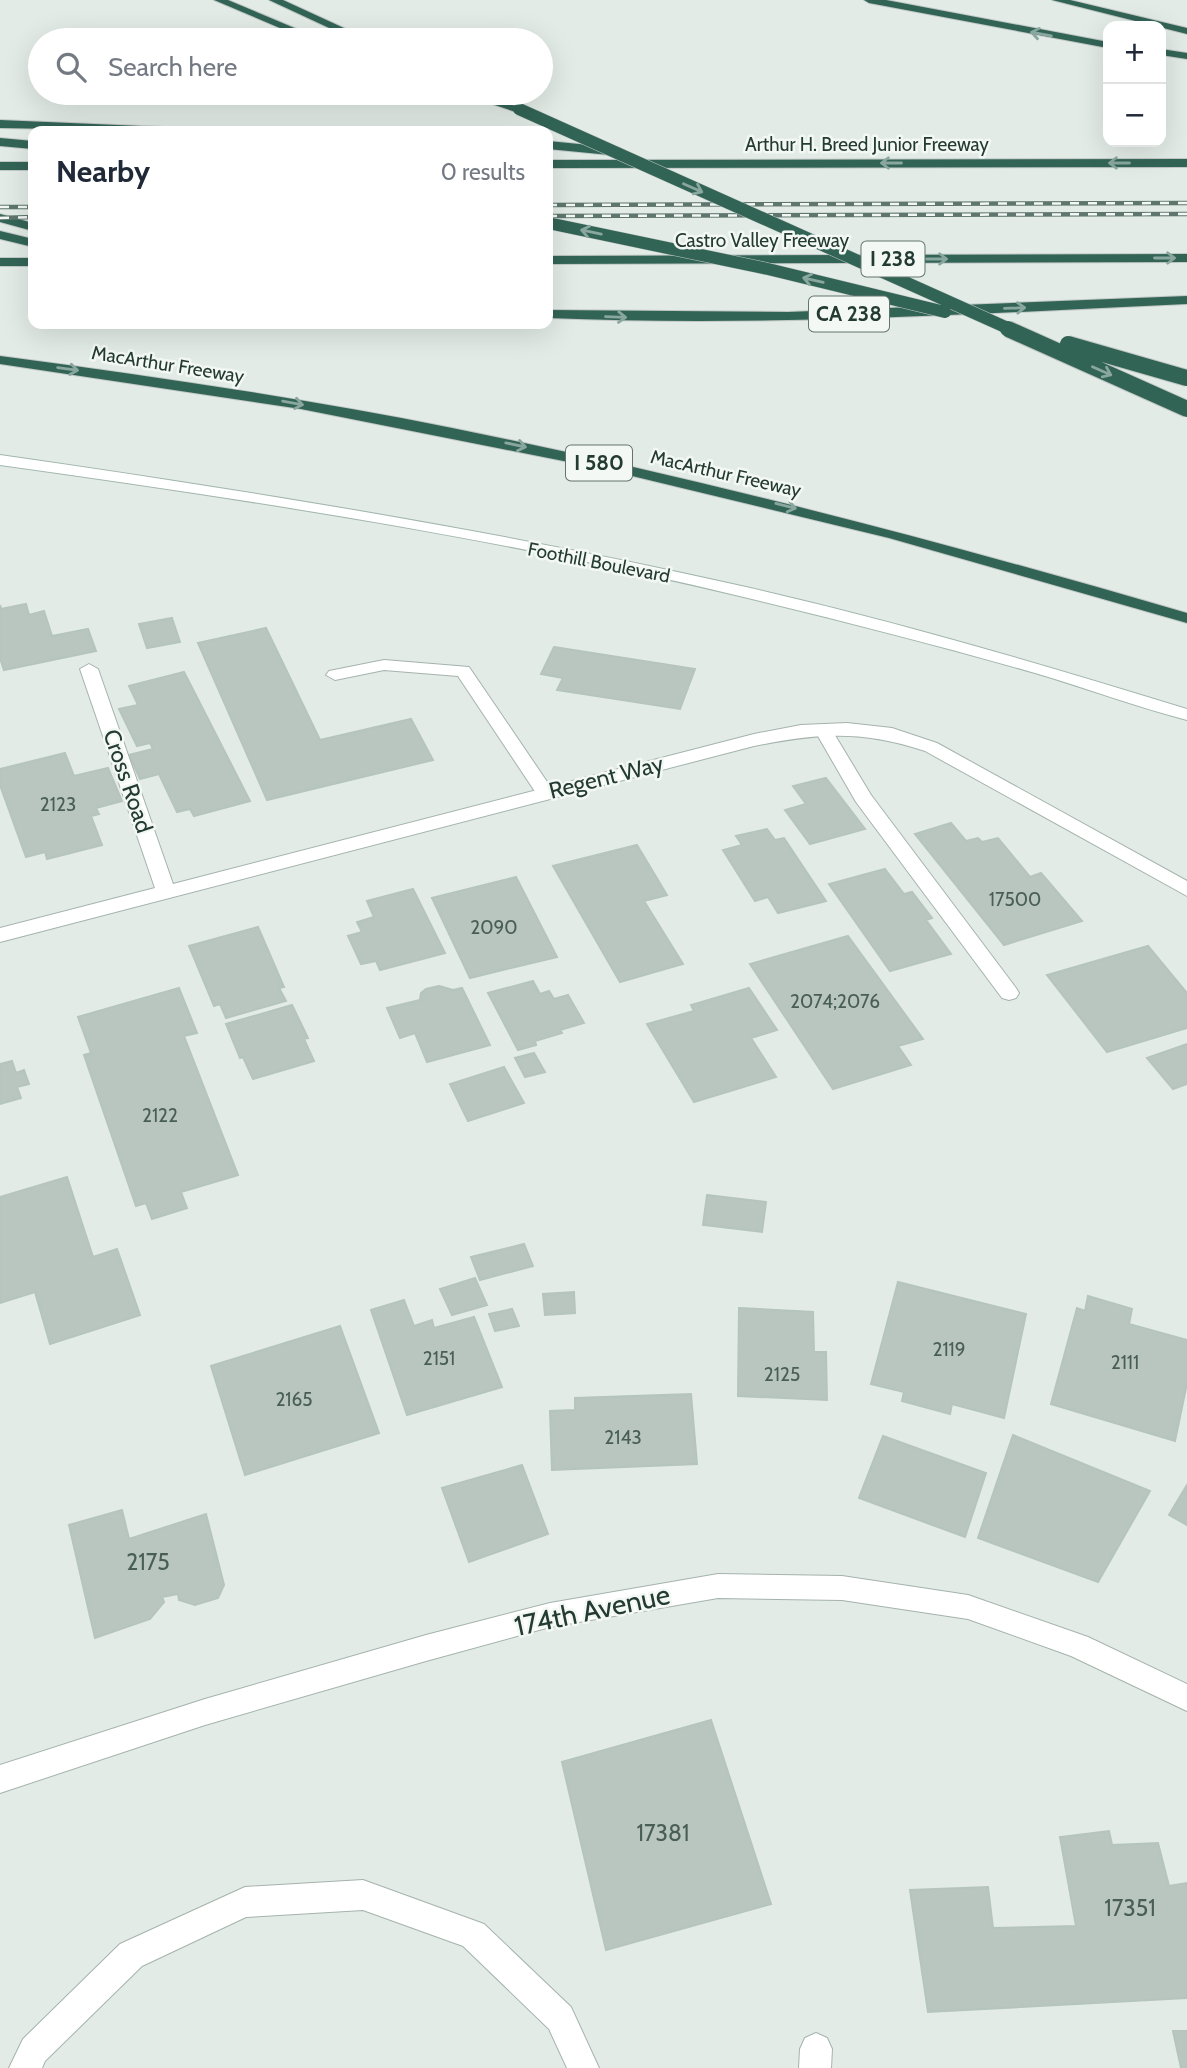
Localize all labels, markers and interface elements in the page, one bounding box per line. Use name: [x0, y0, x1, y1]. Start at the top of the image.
map controls: [1103, 21, 1166, 147]
button: +: [1103, 21, 1166, 84]
one-way arrow: [1030, 27, 1053, 40]
search box: [28, 28, 553, 105]
icon: search: [52, 48, 90, 86]
text: Search here: [108, 51, 237, 83]
button: −: [1103, 84, 1166, 147]
street label: Arthur H. Breed Junior Freeway: [745, 133, 989, 156]
text: Nearby: [56, 153, 150, 190]
one-way arrow: [880, 156, 903, 170]
one-way arrow: [1108, 156, 1131, 170]
text: 0 results: [441, 158, 525, 186]
one-way arrow: [682, 181, 703, 195]
one-way arrow: [580, 225, 603, 238]
street label: Castro Valley Freeway: [675, 229, 850, 252]
road number: I 238: [862, 242, 924, 276]
one-way arrow: [1153, 251, 1176, 265]
one-way arrow: [925, 252, 948, 266]
one-way arrow: [802, 273, 825, 286]
road number: CA 238: [809, 296, 889, 332]
one-way arrow: [1003, 301, 1026, 314]
one-way arrow: [604, 310, 627, 323]
street label: MacArthur Freeway: [90, 341, 246, 388]
one-way arrow: [56, 363, 79, 376]
one-way arrow: [1091, 365, 1112, 378]
one-way arrow: [281, 397, 304, 410]
one-way arrow: [504, 439, 527, 452]
street label: MacArthur Freeway: [648, 445, 804, 502]
road number: I 580: [566, 446, 632, 480]
one-way arrow: [774, 500, 797, 513]
street label: Foothill Boulevard: [526, 537, 672, 588]
street label: Cross Road: [97, 726, 159, 836]
street label: Regent Way: [546, 749, 667, 805]
house number: 2123: [40, 793, 76, 816]
house number: 17500: [989, 888, 1041, 911]
house number: 2090: [470, 916, 518, 939]
house number: 2074;2076: [790, 990, 880, 1013]
house number: 2122: [142, 1104, 178, 1127]
house number: 2119: [932, 1338, 966, 1361]
house number: 2151: [423, 1347, 455, 1370]
house number: 2111: [1111, 1351, 1139, 1374]
house number: 2125: [764, 1363, 800, 1386]
house number: 2165: [275, 1388, 313, 1411]
house number: 2143: [604, 1426, 642, 1449]
house number: 2175: [126, 1548, 170, 1576]
street label: 174th Avenue: [511, 1577, 673, 1643]
house number: 17381: [637, 1819, 689, 1847]
house number: 17351: [1104, 1894, 1156, 1922]

